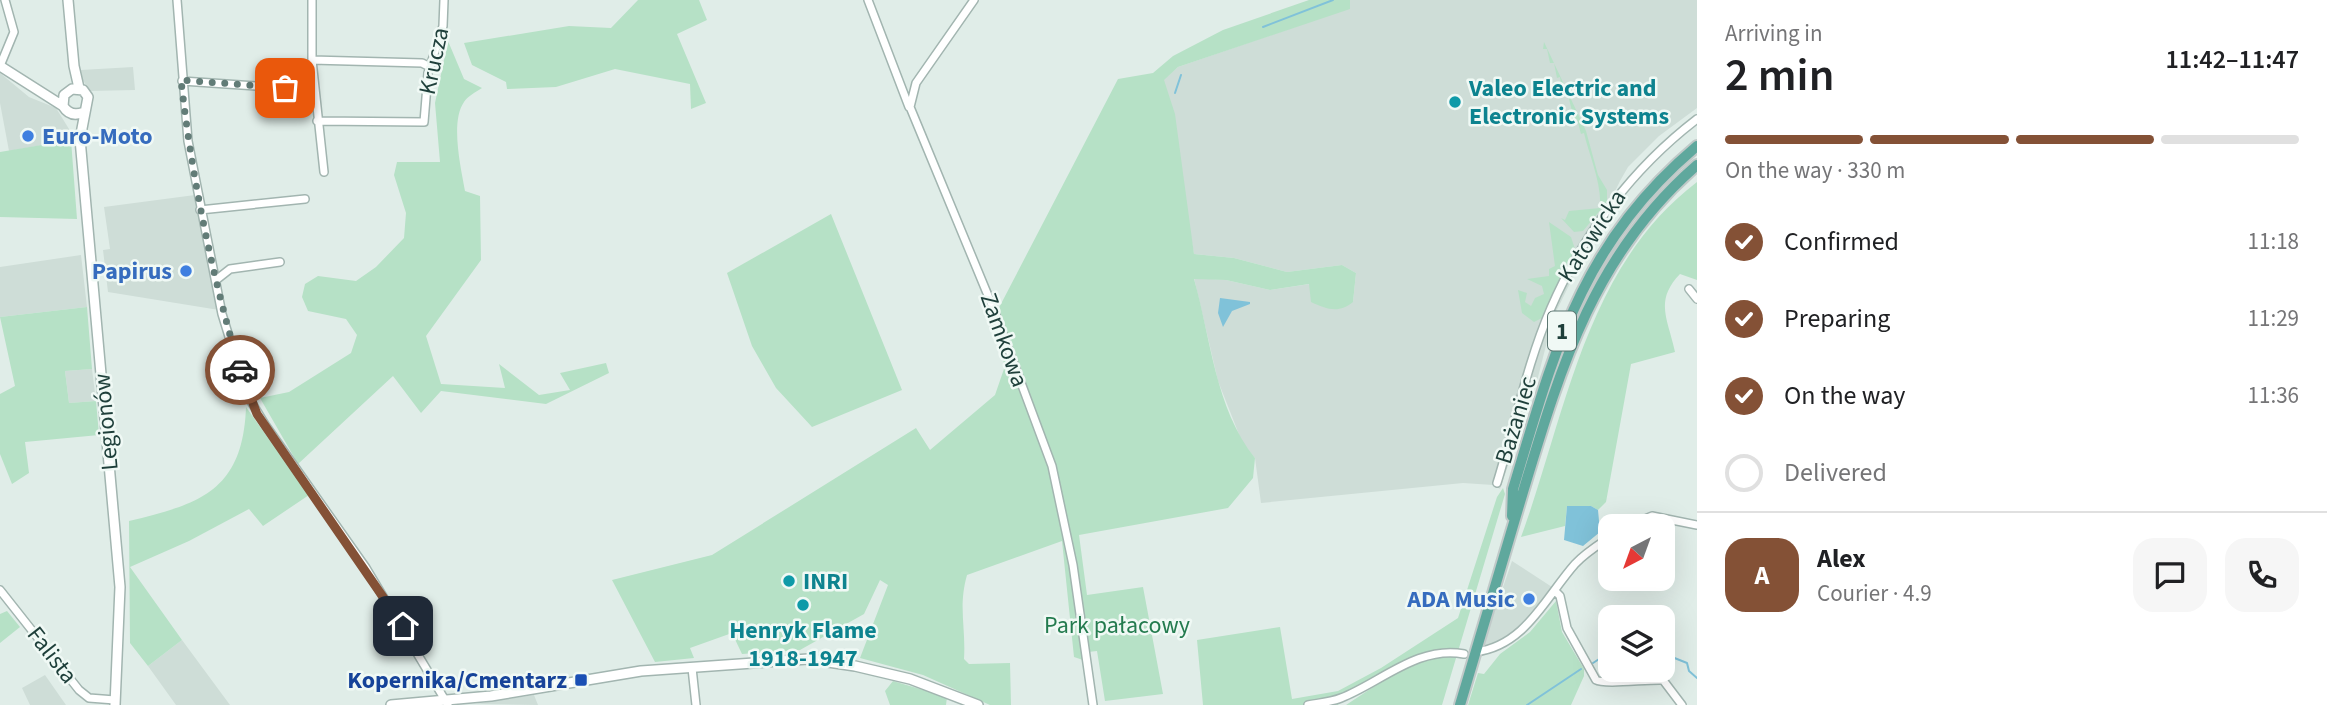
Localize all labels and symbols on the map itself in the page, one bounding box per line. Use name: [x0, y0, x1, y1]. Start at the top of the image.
street label: Krucza: [410, 24, 458, 98]
pin: [255, 58, 315, 118]
place label: Valeo Electric and Electronic Systems: [1468, 71, 1669, 134]
marker: Valeo Electric and Electronic Systems: [1447, 94, 1463, 110]
place label: Euro-Moto: [42, 119, 152, 154]
marker: Euro-Moto: [20, 128, 36, 144]
street label: Katowicka: [1549, 183, 1635, 289]
place label: Papirus: [92, 254, 172, 289]
marker: Papirus: [178, 263, 194, 279]
street label: Zamkowa: [971, 288, 1037, 392]
road number: 1: [1548, 312, 1576, 350]
courier: [205, 335, 275, 405]
street label: Legionów: [84, 372, 128, 472]
street label: Bażaniec: [1486, 372, 1546, 468]
north arrow: [1598, 514, 1675, 592]
place label: INRI: [803, 564, 848, 599]
marker: INRI: [781, 573, 797, 589]
place label: ADA Music: [1406, 582, 1515, 617]
marker: ADA Music: [1521, 591, 1537, 607]
pin: [373, 596, 433, 656]
marker: Henryk Flame 1918-1947: [795, 597, 811, 613]
park label: Park pałacowy: [1044, 608, 1190, 643]
place label: Henryk Flame 1918-1947: [729, 613, 877, 676]
street label: Falista: [18, 619, 86, 691]
place label: Kopernika/Cmentarz: [347, 663, 567, 698]
marker: Kopernika/Cmentarz: [573, 672, 589, 688]

